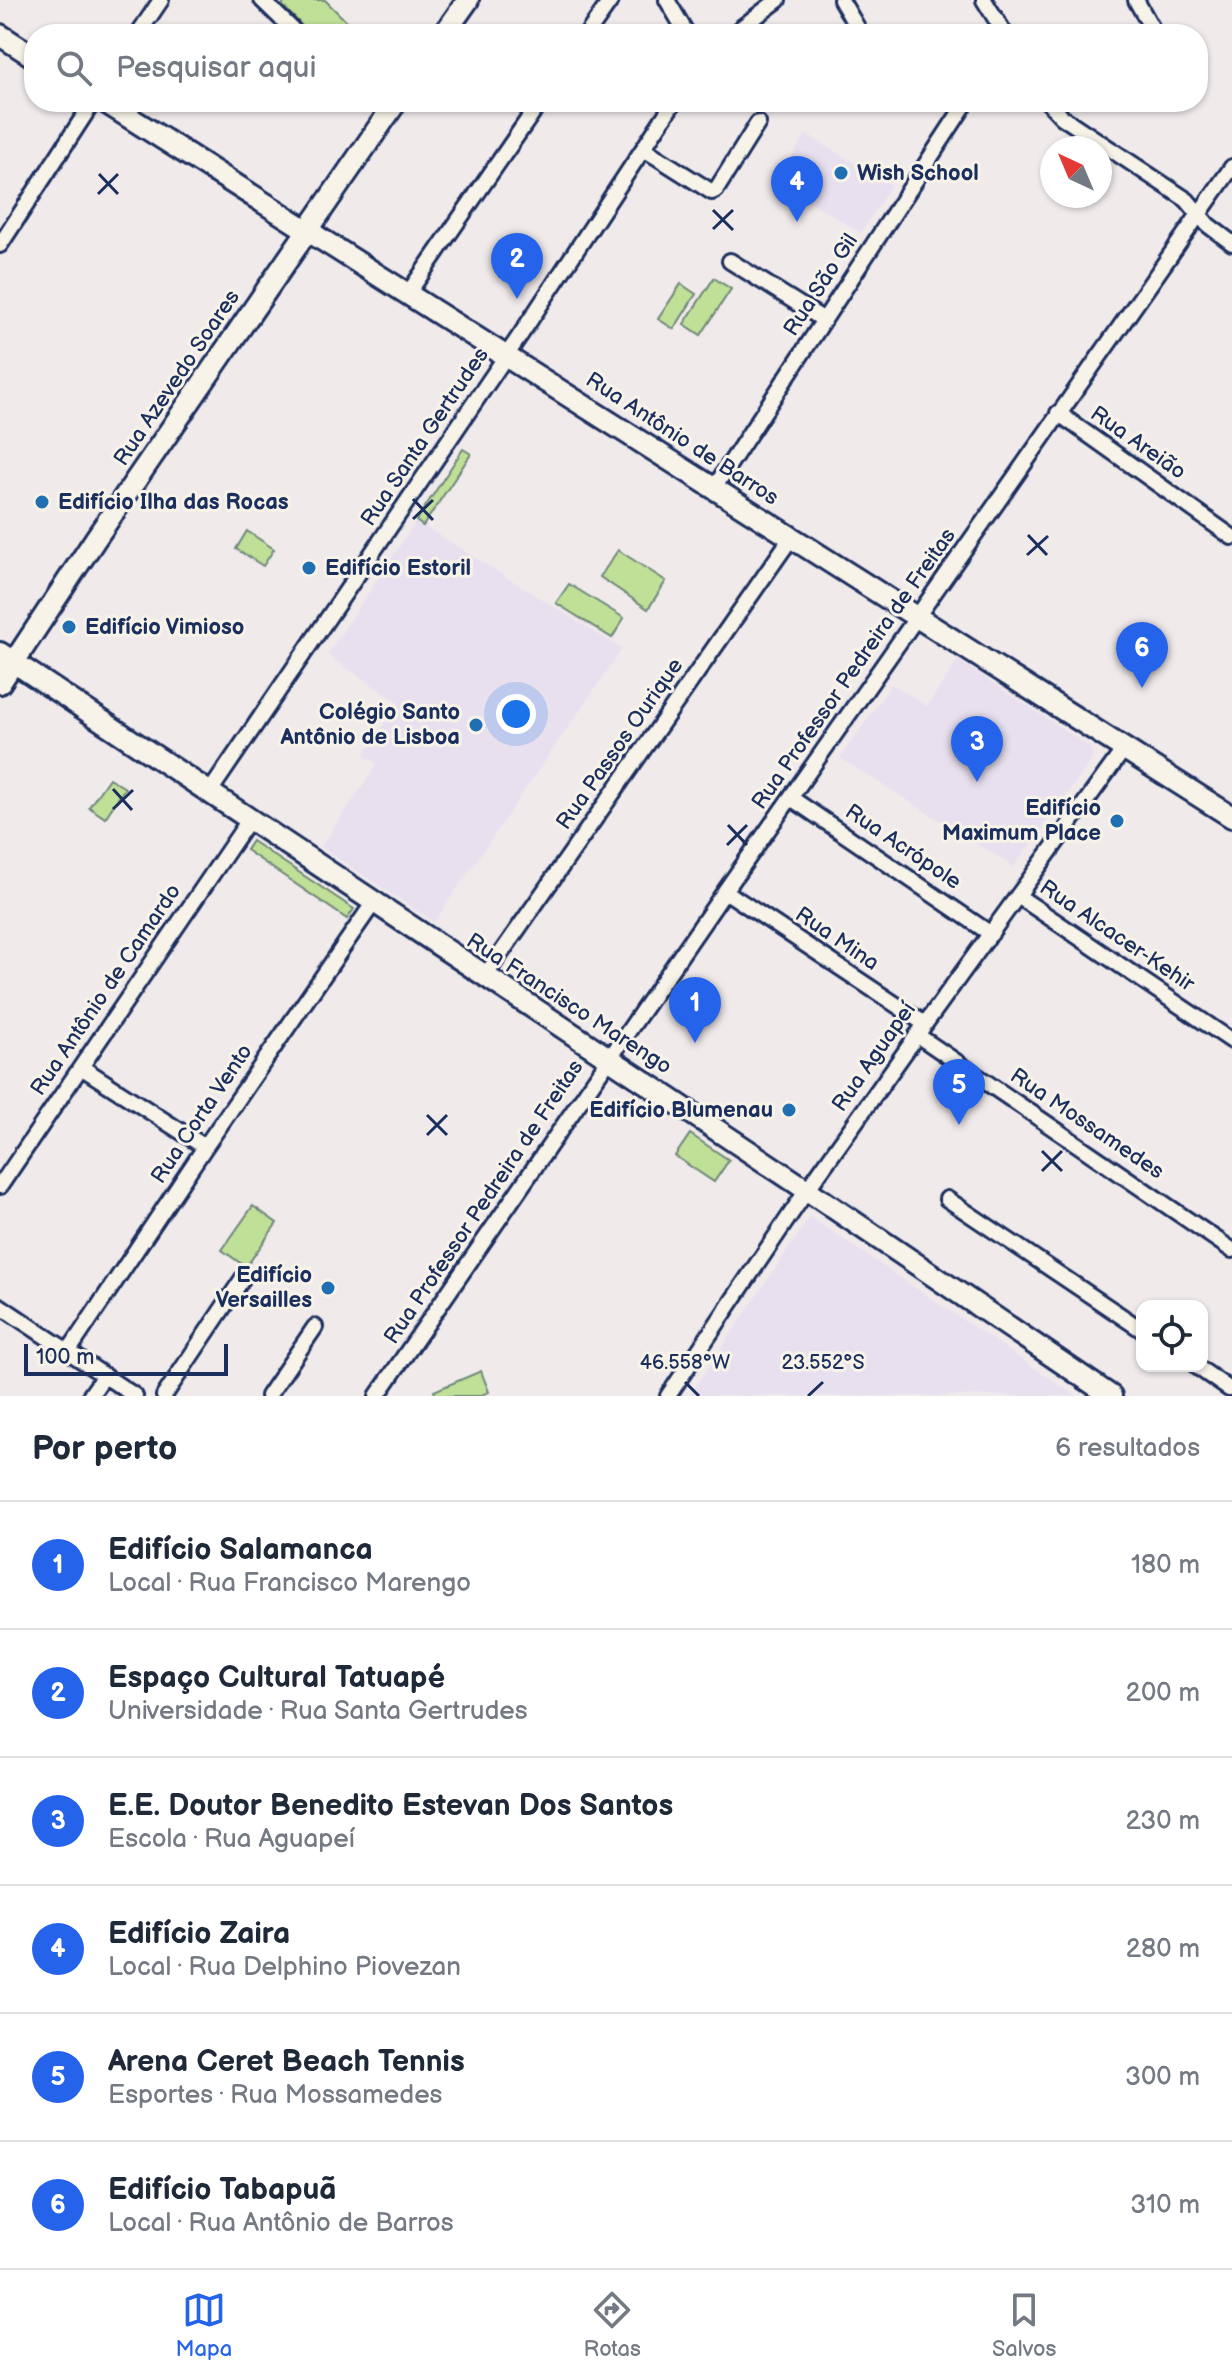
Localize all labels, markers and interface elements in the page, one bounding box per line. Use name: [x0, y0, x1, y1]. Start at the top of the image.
search box: [24, 24, 1208, 112]
icon: search: [52, 46, 96, 90]
text: Pesquisar aqui: [116, 50, 317, 86]
north arrow: [1040, 136, 1112, 208]
pin: 4: [771, 156, 823, 222]
place label: Wish School: [857, 160, 979, 187]
marker: Wish School: [832, 164, 850, 182]
street label: Rua São Gil: [778, 229, 864, 341]
pin: 2: [491, 233, 543, 299]
street label: Rua Azevedo Soares: [108, 285, 246, 471]
street label: Rua Santa Gertrudes: [355, 342, 495, 531]
street label: Rua Antônio de Barros: [580, 367, 784, 512]
street label: Rua Areião: [1085, 400, 1191, 486]
place label: Edifício Ilha das Rocas: [58, 489, 289, 516]
marker: Edifício Ilha das Rocas: [33, 493, 51, 511]
street label: Rua Professor Pedreira de Freitas: [746, 523, 962, 815]
place label: Edifício Estoril: [325, 555, 471, 582]
marker: Edifício Estoril: [300, 559, 318, 577]
place label: Edifício Vimioso: [85, 614, 244, 641]
marker: Edifício Vimioso: [60, 618, 78, 636]
pin: 6: [1116, 622, 1168, 688]
street label: Rua Passos Ourique: [551, 653, 689, 835]
your location: [496, 694, 536, 734]
place label: Colégio Santo Antônio de Lisboa: [280, 699, 460, 751]
marker: Colégio Santo Antônio de Lisboa: [467, 716, 485, 734]
pin: 3: [951, 716, 1003, 782]
place label: Edifício Maximum Place: [942, 795, 1101, 847]
street label: Rua Acrópole: [840, 798, 966, 896]
marker: Edifício Maximum Place: [1108, 812, 1126, 830]
street label: Rua Alcacer-Kehir: [1034, 874, 1200, 998]
street label: Rua Antônio de Camardo: [25, 879, 187, 1101]
street label: Rua Mina: [790, 901, 884, 977]
street label: Rua Francisco Marengo: [461, 928, 677, 1080]
pin: 1: [669, 977, 721, 1043]
street label: Rua Aguapeí: [826, 996, 922, 1117]
street label: Rua Corta Vento: [145, 1039, 259, 1189]
street label: Rua Professor Pedreira de Freitas: [379, 1055, 590, 1349]
pin: 5: [933, 1059, 985, 1125]
street label: Rua Mossamedes: [1005, 1063, 1169, 1186]
place label: Edifício Blumenau: [589, 1097, 773, 1124]
marker: Edifício Blumenau: [780, 1101, 798, 1119]
place label: Edifício Versailles: [215, 1262, 312, 1314]
marker: Edifício Versailles: [319, 1279, 337, 1297]
map controls: [1136, 1300, 1208, 1372]
button: locate: [1136, 1300, 1208, 1372]
scale bar: [24, 1340, 228, 1376]
text: 100 m: [36, 1344, 95, 1371]
text: 46.558°W: [640, 1351, 730, 1375]
text: 23.552°S: [782, 1351, 865, 1375]
text: Por perto: [32, 1428, 177, 1469]
text: 6 resultados: [1055, 1433, 1200, 1464]
text: Edifício Salamanca: [108, 1532, 373, 1568]
text: 1: [53, 1550, 63, 1581]
text: 180 m: [1131, 1550, 1200, 1581]
text: Local · Rua Francisco Marengo: [108, 1568, 471, 1599]
text: Espaço Cultural Tatuapé: [108, 1660, 445, 1696]
text: 2: [50, 1678, 66, 1709]
text: 200 m: [1126, 1678, 1200, 1709]
text: Universidade · Rua Santa Gertrudes: [108, 1696, 528, 1727]
text: E.E. Doutor Benedito Estevan Dos Santos: [108, 1788, 673, 1824]
text: 3: [50, 1806, 66, 1837]
text: 230 m: [1125, 1806, 1200, 1837]
text: Escola · Rua Aguapeí: [108, 1824, 355, 1855]
text: Edifício Zaira: [108, 1916, 290, 1952]
text: 4: [50, 1934, 66, 1965]
text: 280 m: [1126, 1934, 1200, 1965]
text: Local · Rua Delphino Piovezan: [108, 1952, 461, 1983]
text: Arena Ceret Beach Tennis: [108, 2044, 465, 2080]
text: 5: [50, 2062, 66, 2093]
text: 300 m: [1125, 2062, 1200, 2093]
text: Esportes · Rua Mossamedes: [108, 2080, 442, 2111]
text: Edifício Tabapuã: [108, 2172, 337, 2208]
text: 6: [50, 2190, 66, 2221]
text: 310 m: [1130, 2190, 1200, 2221]
text: Local · Rua Antônio de Barros: [108, 2208, 454, 2239]
tab: Mapa: [176, 2288, 232, 2363]
tab: Rotas: [583, 2288, 641, 2363]
tab: Salvos: [992, 2288, 1056, 2363]

